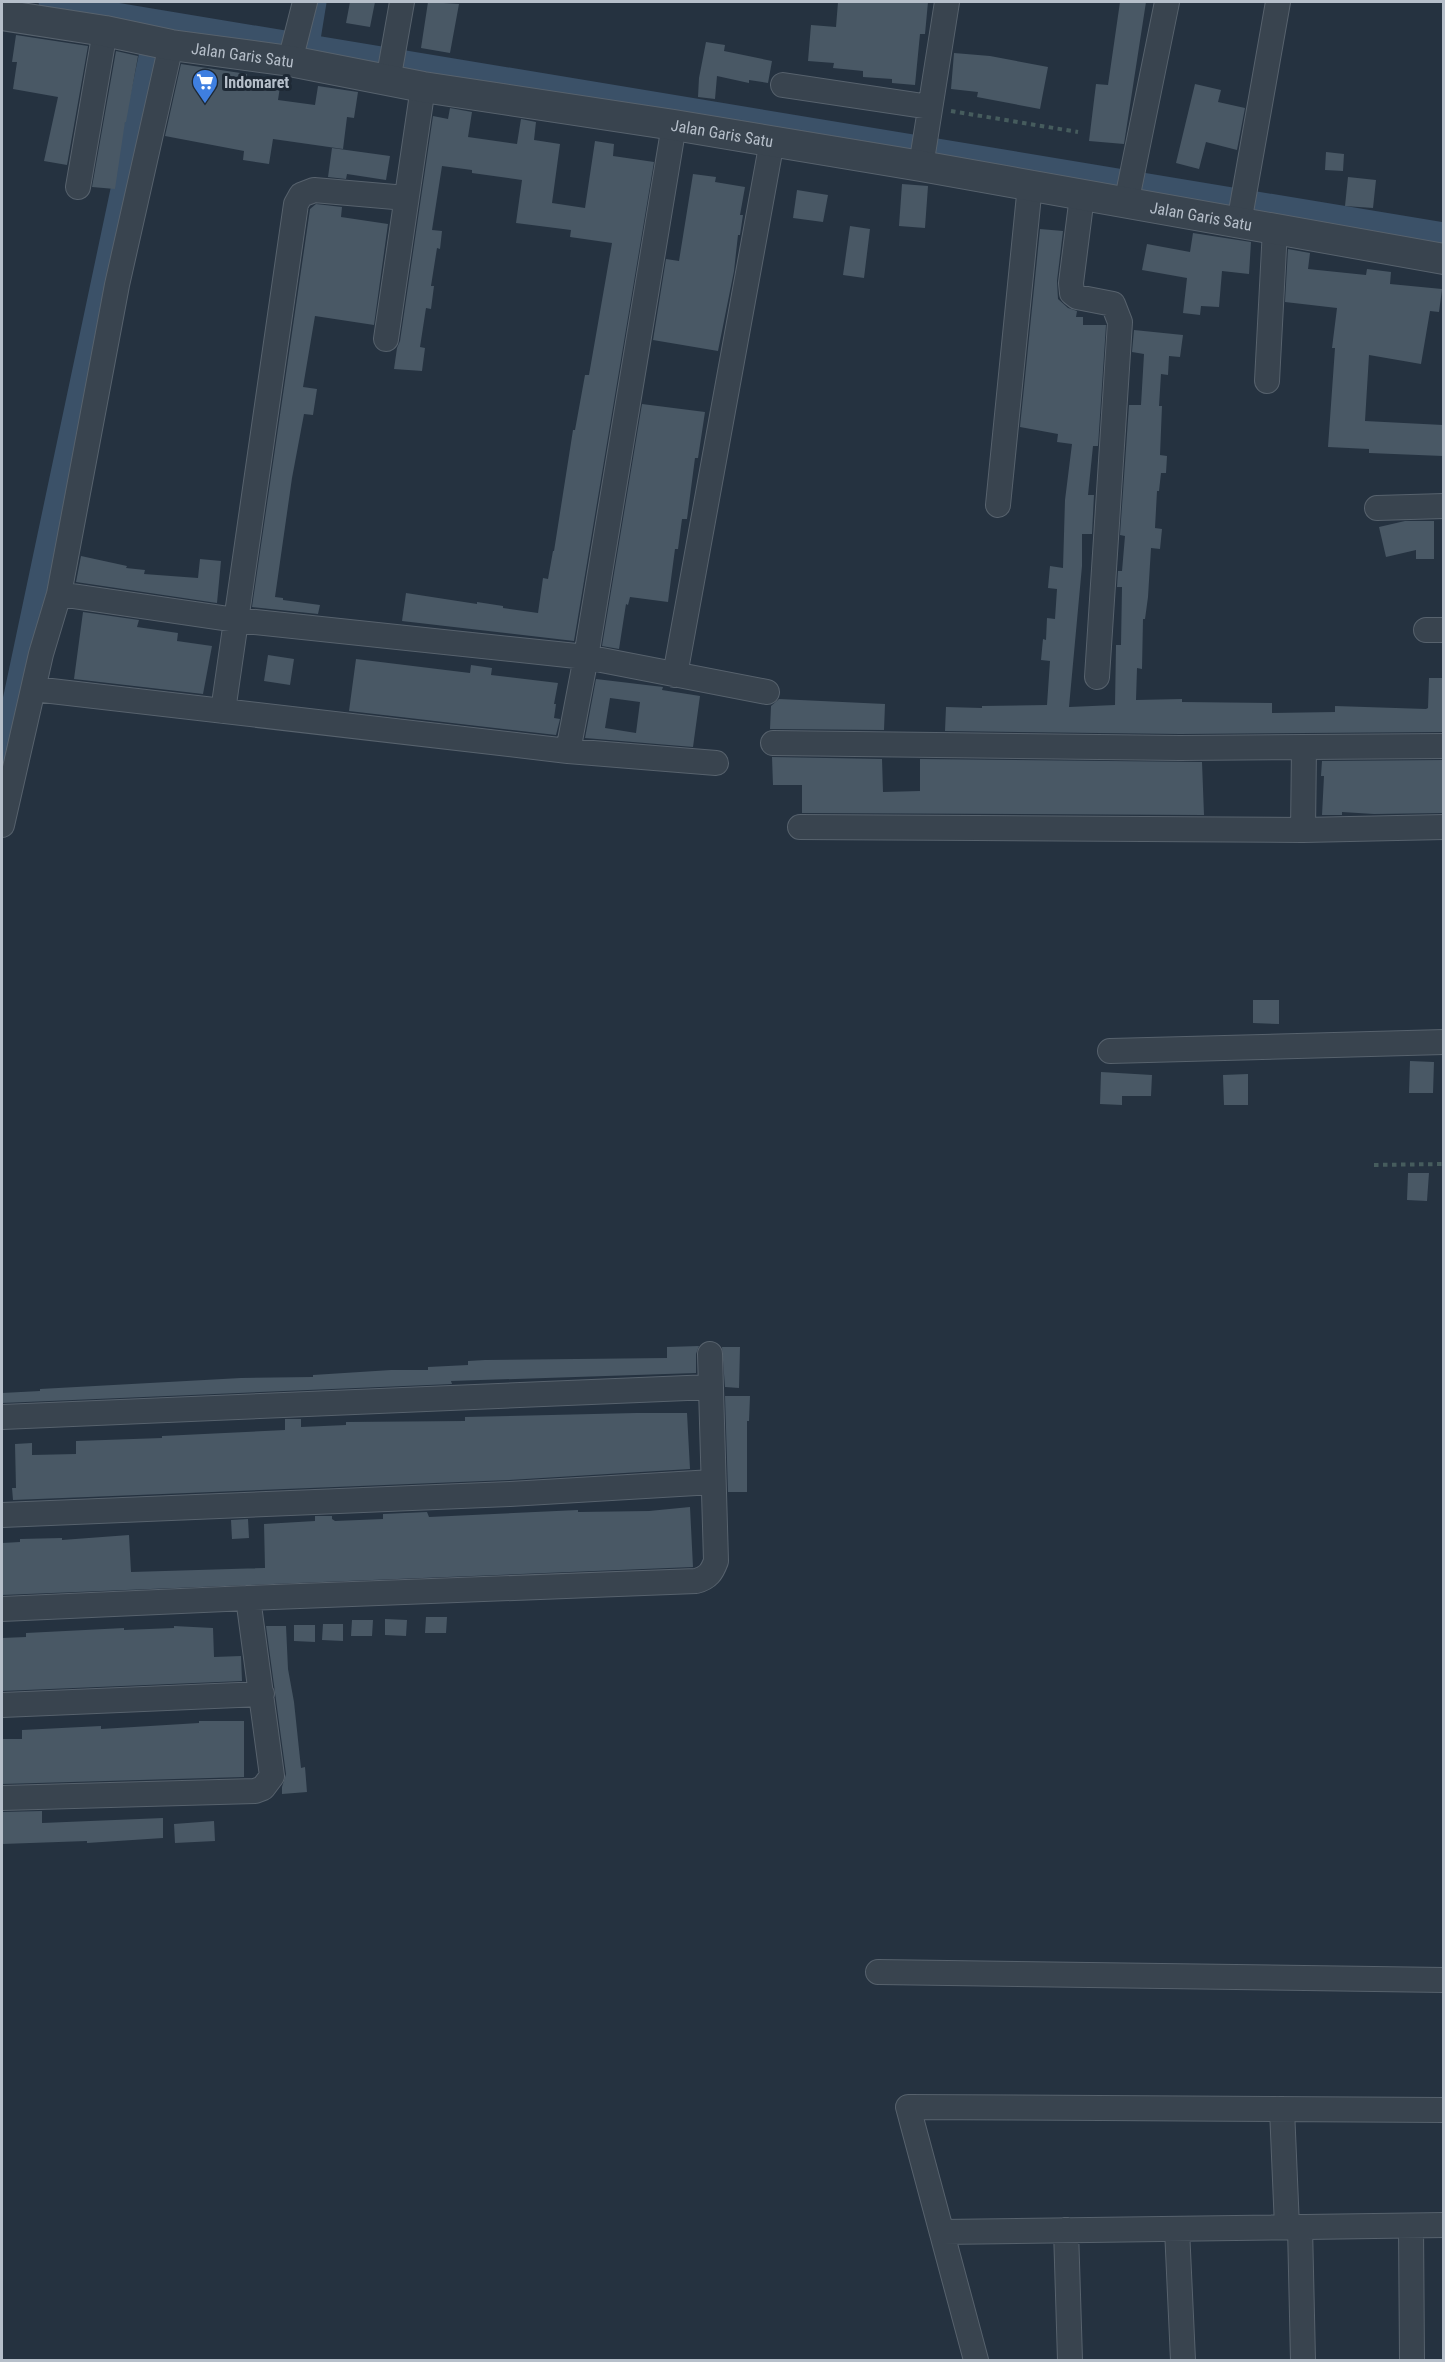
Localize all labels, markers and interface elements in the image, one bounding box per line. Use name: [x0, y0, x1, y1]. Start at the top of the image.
street label: Jalan Garis Satu: [190, 38, 295, 71]
supermarket icon: Indomaret: [190, 67, 220, 105]
place label: Indomaret: [224, 73, 289, 92]
street label: Jalan Garis Satu: [670, 115, 775, 151]
street label: Jalan Garis Satu: [1149, 197, 1254, 234]

